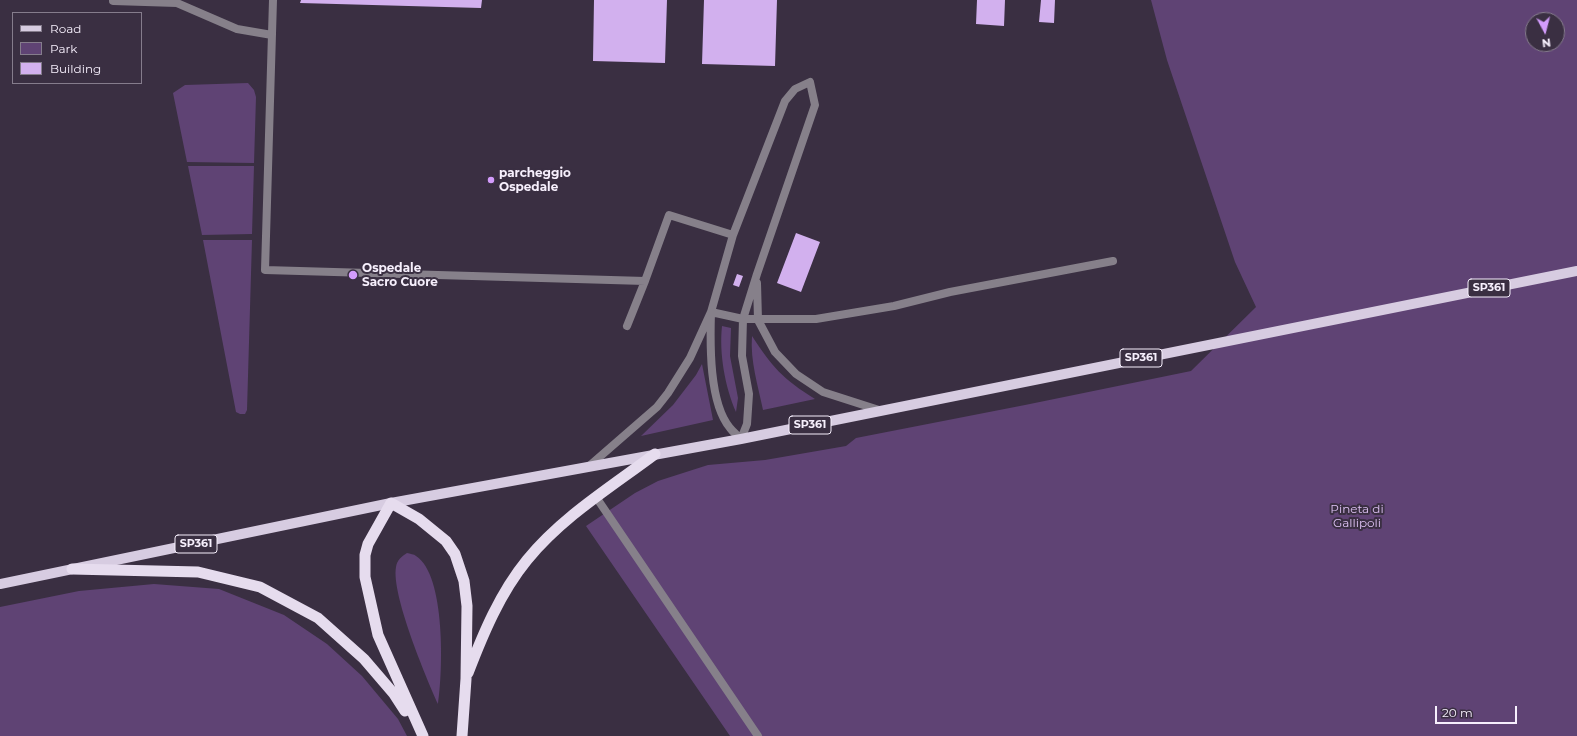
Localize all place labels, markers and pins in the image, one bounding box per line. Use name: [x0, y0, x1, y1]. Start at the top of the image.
place label: parcheggio Ospedale: [499, 166, 571, 194]
marker: parcheggio Ospedale: [486, 175, 496, 185]
place label: Ospedale Sacro Cuore: [362, 261, 438, 289]
marker: Ospedale Sacro Cuore: [347, 269, 359, 281]

